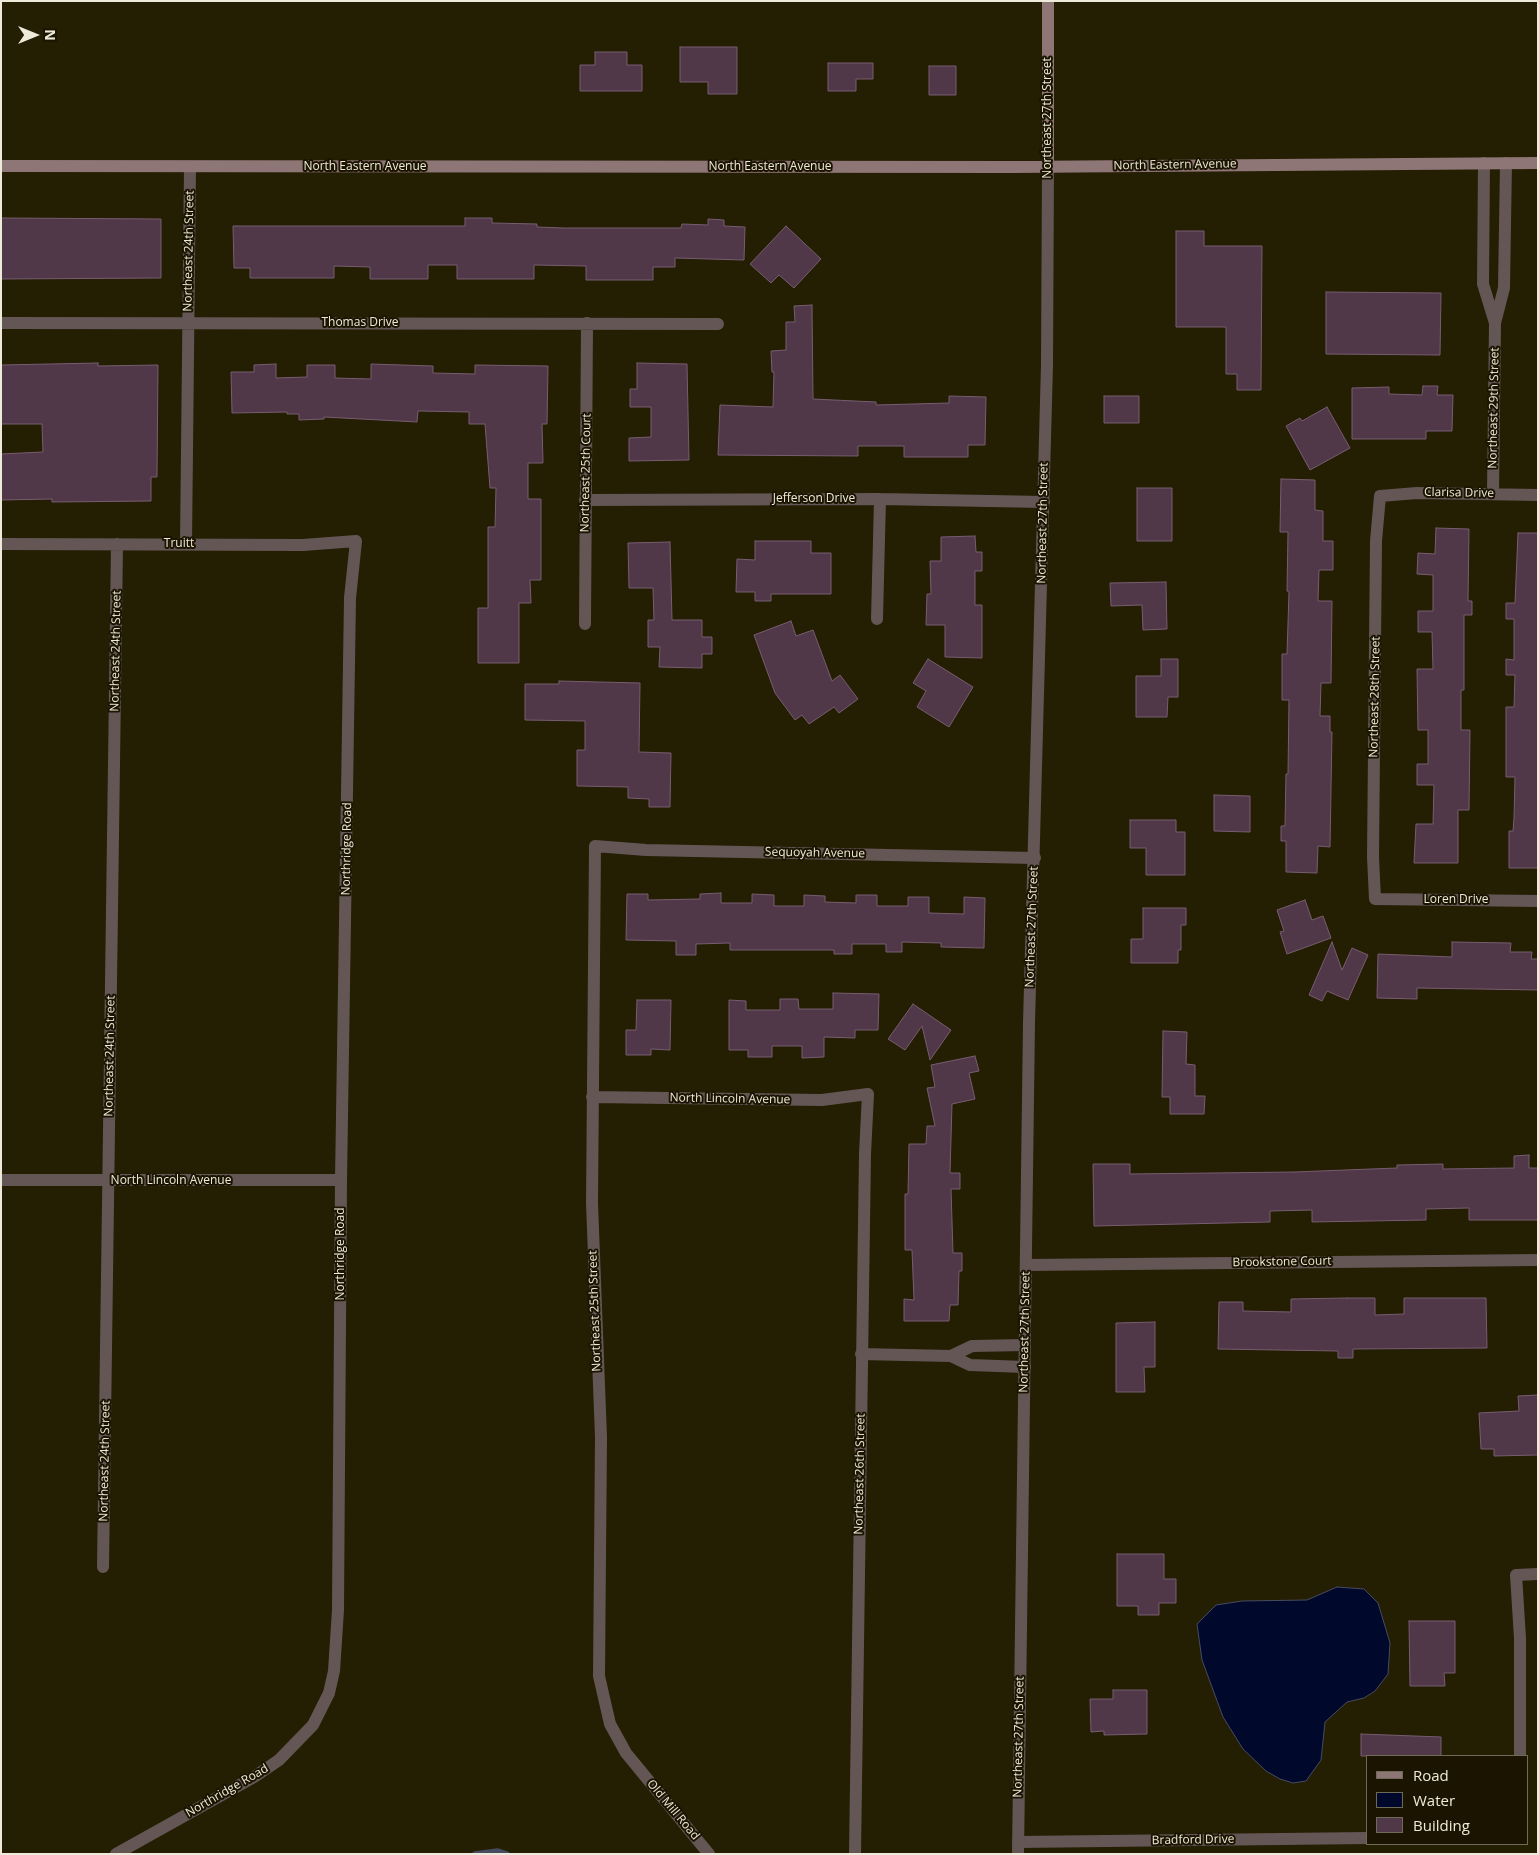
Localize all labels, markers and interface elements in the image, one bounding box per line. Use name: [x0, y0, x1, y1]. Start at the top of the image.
north arrow: [10, 10, 60, 60]
text: N: [41, 29, 60, 41]
street label: Northeast 27th Street: [1041, 57, 1055, 179]
street label: North Eastern Avenue: [1113, 157, 1237, 173]
street label: North Eastern Avenue: [303, 160, 427, 174]
street label: North Eastern Avenue: [708, 160, 832, 174]
street label: Northeast 24th Street: [181, 190, 197, 312]
street label: Thomas Drive: [321, 316, 399, 330]
street label: Northeast 29th Street: [1486, 347, 1502, 469]
street label: Northeast 25th Court: [578, 413, 594, 533]
street label: Northeast 27th Street: [1035, 462, 1051, 584]
street label: Clarisa Drive: [1424, 485, 1494, 501]
street label: Jefferson Drive: [773, 492, 855, 506]
street label: Truitt: [164, 537, 194, 551]
street label: Northeast 24th Street: [108, 590, 124, 712]
street label: Northeast 28th Street: [1367, 636, 1383, 758]
street label: Northridge Road: [339, 802, 355, 896]
street label: Sequoyah Avenue: [765, 845, 865, 861]
street label: Northeast 27th Street: [1023, 866, 1041, 988]
street label: Loren Drive: [1424, 893, 1488, 907]
street label: Northeast 24th Street: [102, 995, 118, 1117]
street label: North Lincoln Avenue: [669, 1091, 791, 1107]
street label: North Lincoln Avenue: [111, 1174, 231, 1188]
street label: Northridge Road: [334, 1207, 348, 1301]
street label: Northeast 25th Street: [586, 1250, 604, 1372]
street label: Brookstone Court: [1232, 1254, 1332, 1270]
street label: Northeast 27th Street: [1017, 1271, 1033, 1393]
street label: Northeast 24th Street: [97, 1400, 113, 1522]
street label: Northeast 26th Street: [852, 1413, 868, 1535]
street label: Northeast 27th Street: [1011, 1676, 1027, 1798]
legend: [1366, 1755, 1529, 1845]
street label: Northridge Road: [183, 1761, 271, 1821]
text: Road: [1413, 1765, 1449, 1785]
street label: Old Mill Road: [644, 1777, 702, 1843]
text: Water: [1413, 1790, 1455, 1810]
text: Building: [1413, 1815, 1470, 1835]
street label: Bradford Drive: [1152, 1832, 1234, 1848]

